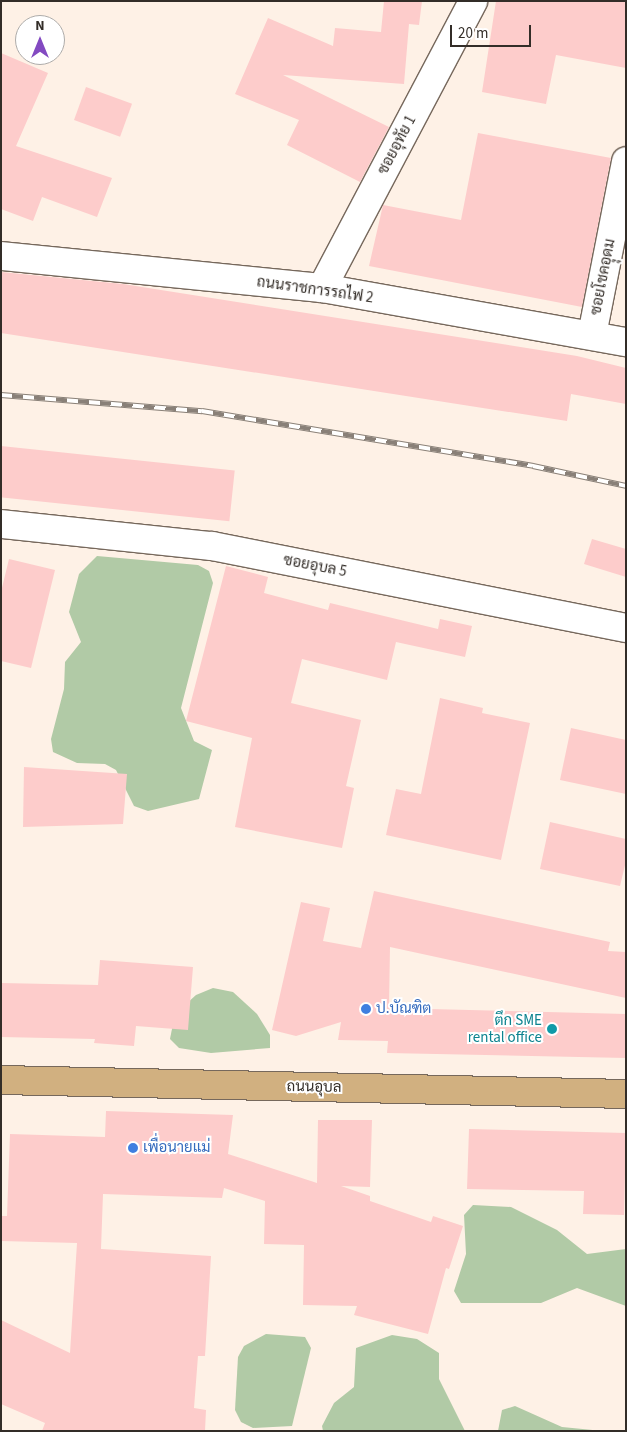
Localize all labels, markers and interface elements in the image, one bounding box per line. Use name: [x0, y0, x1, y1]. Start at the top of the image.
north arrow: [15, 15, 65, 65]
scale bar: [452, 15, 533, 47]
text: N: [35, 16, 45, 36]
text: 20 m: [458, 23, 488, 44]
street label: ซอยอุทัย 1: [374, 112, 420, 178]
street label: ซอยโชคอุุดม: [587, 237, 619, 317]
street label: ถนนราชการรถไฟ 2: [255, 273, 375, 307]
street label: ซอยอุบล 5: [282, 551, 348, 581]
place label: ป.บัณฑิต: [376, 1000, 431, 1018]
marker: ป.บัณฑิต: [360, 1003, 372, 1015]
place label: ตึก SME rental office: [468, 1011, 542, 1046]
marker: ตึก SME rental office: [546, 1023, 558, 1035]
street label: ถนนอุบล: [286, 1078, 342, 1096]
place label: เพื่อนายแม่: [143, 1139, 211, 1157]
marker: เพื่อนายแม่: [127, 1142, 139, 1154]

